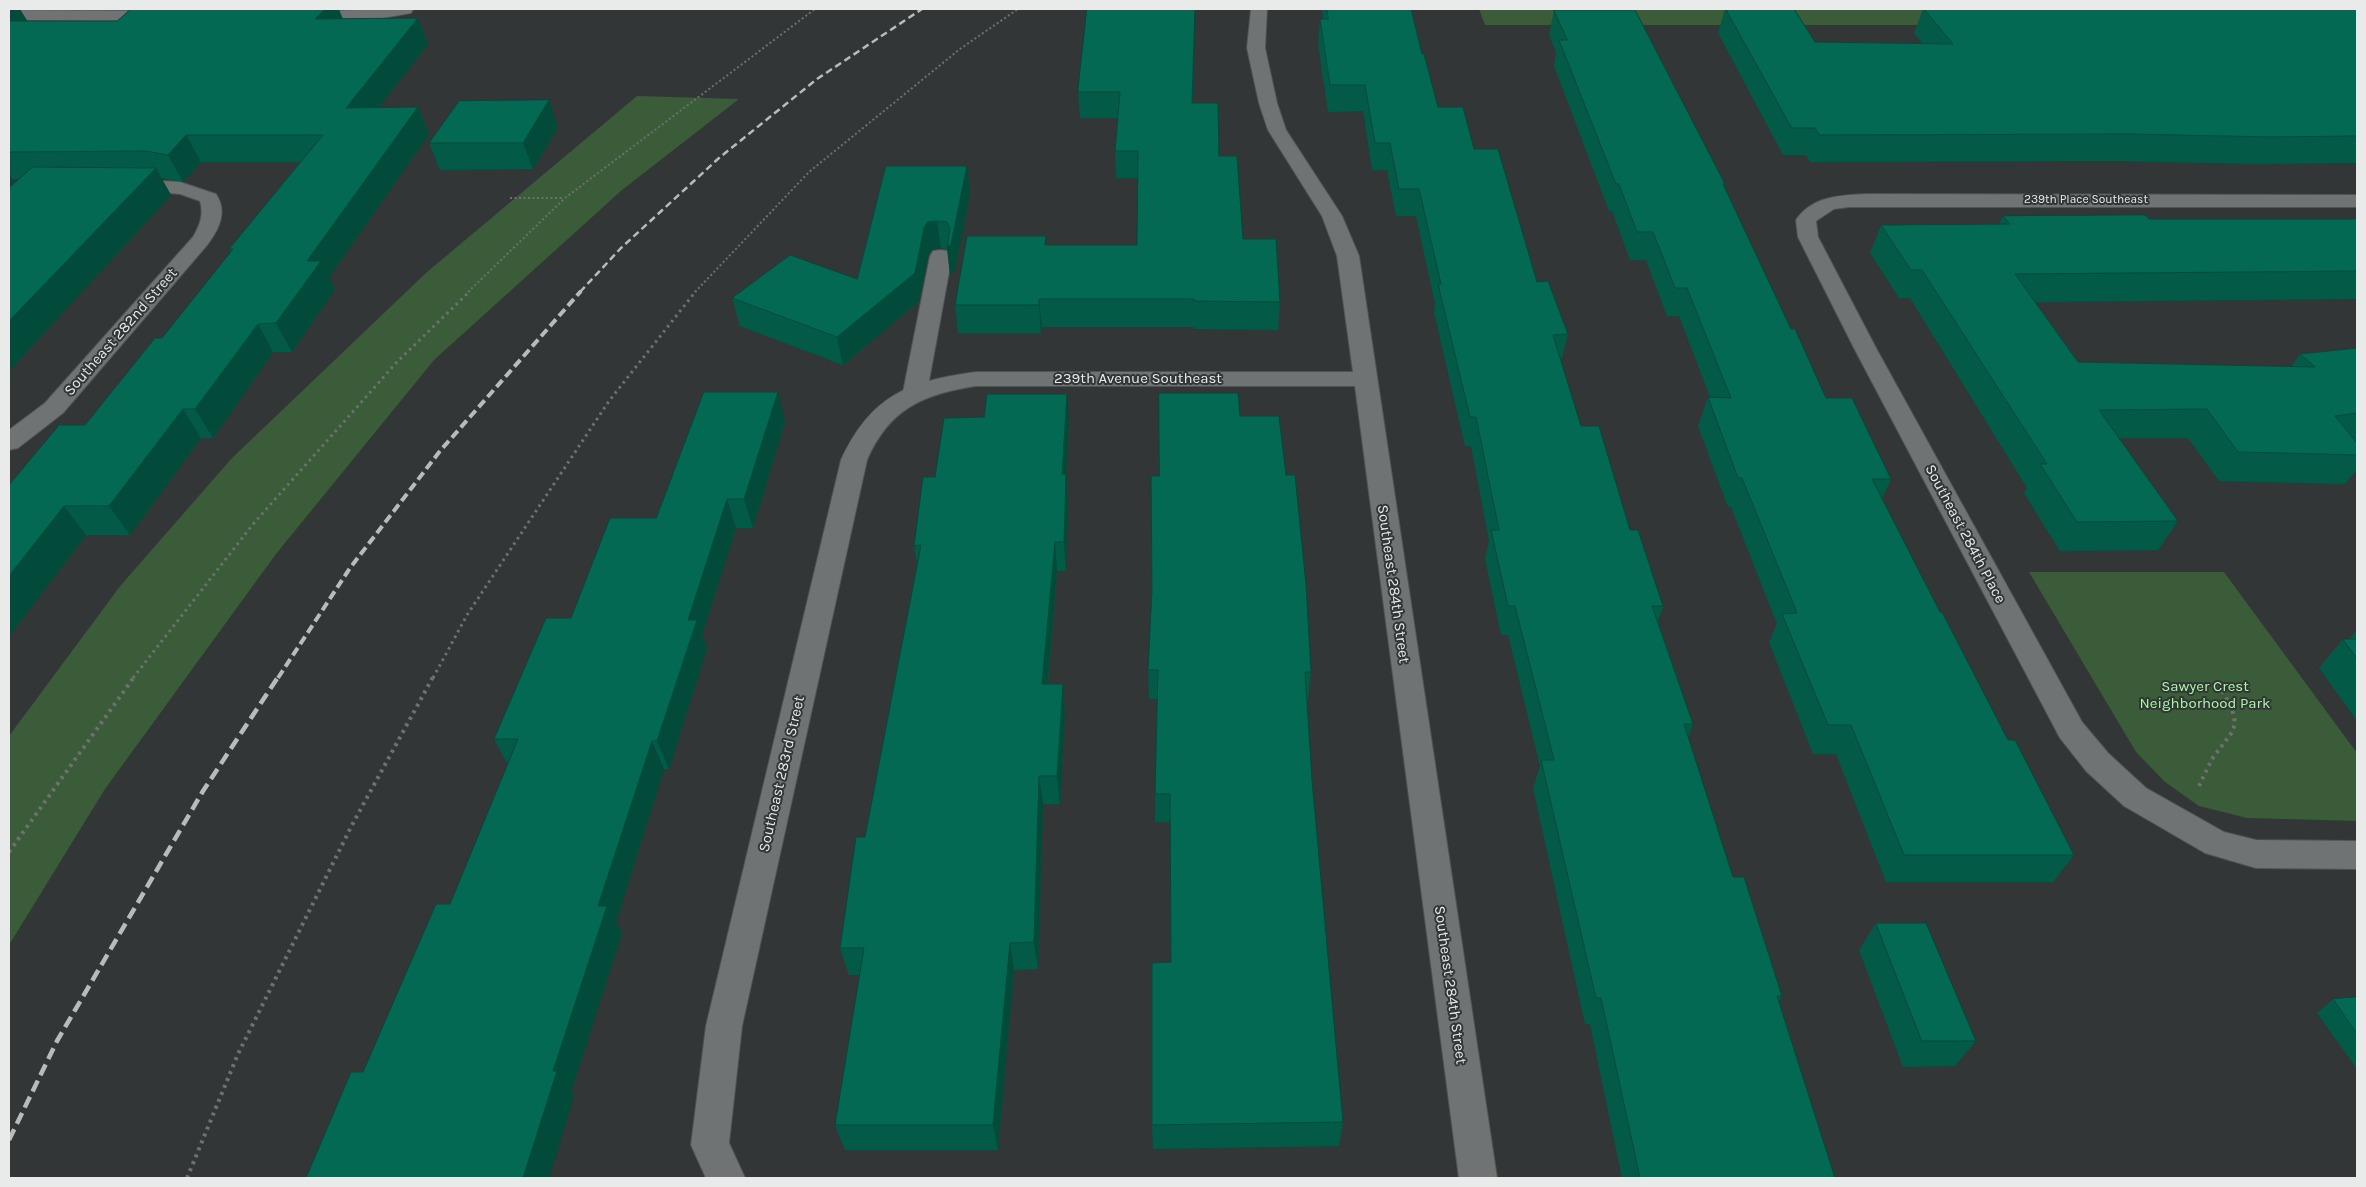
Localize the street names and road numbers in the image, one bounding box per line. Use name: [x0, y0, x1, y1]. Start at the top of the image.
street label: 239th Place Southeast: [2024, 193, 2148, 207]
street label: Southeast 282nd Street: [61, 264, 181, 400]
street label: 239th Avenue Southeast: [1054, 370, 1222, 388]
street label: Southeast 284th Place: [1921, 461, 2009, 607]
street label: Southeast 284th Street: [1373, 504, 1413, 664]
street label: Southeast 283rd Street: [755, 694, 809, 854]
street label: Southeast 284th Street: [1430, 905, 1470, 1065]

